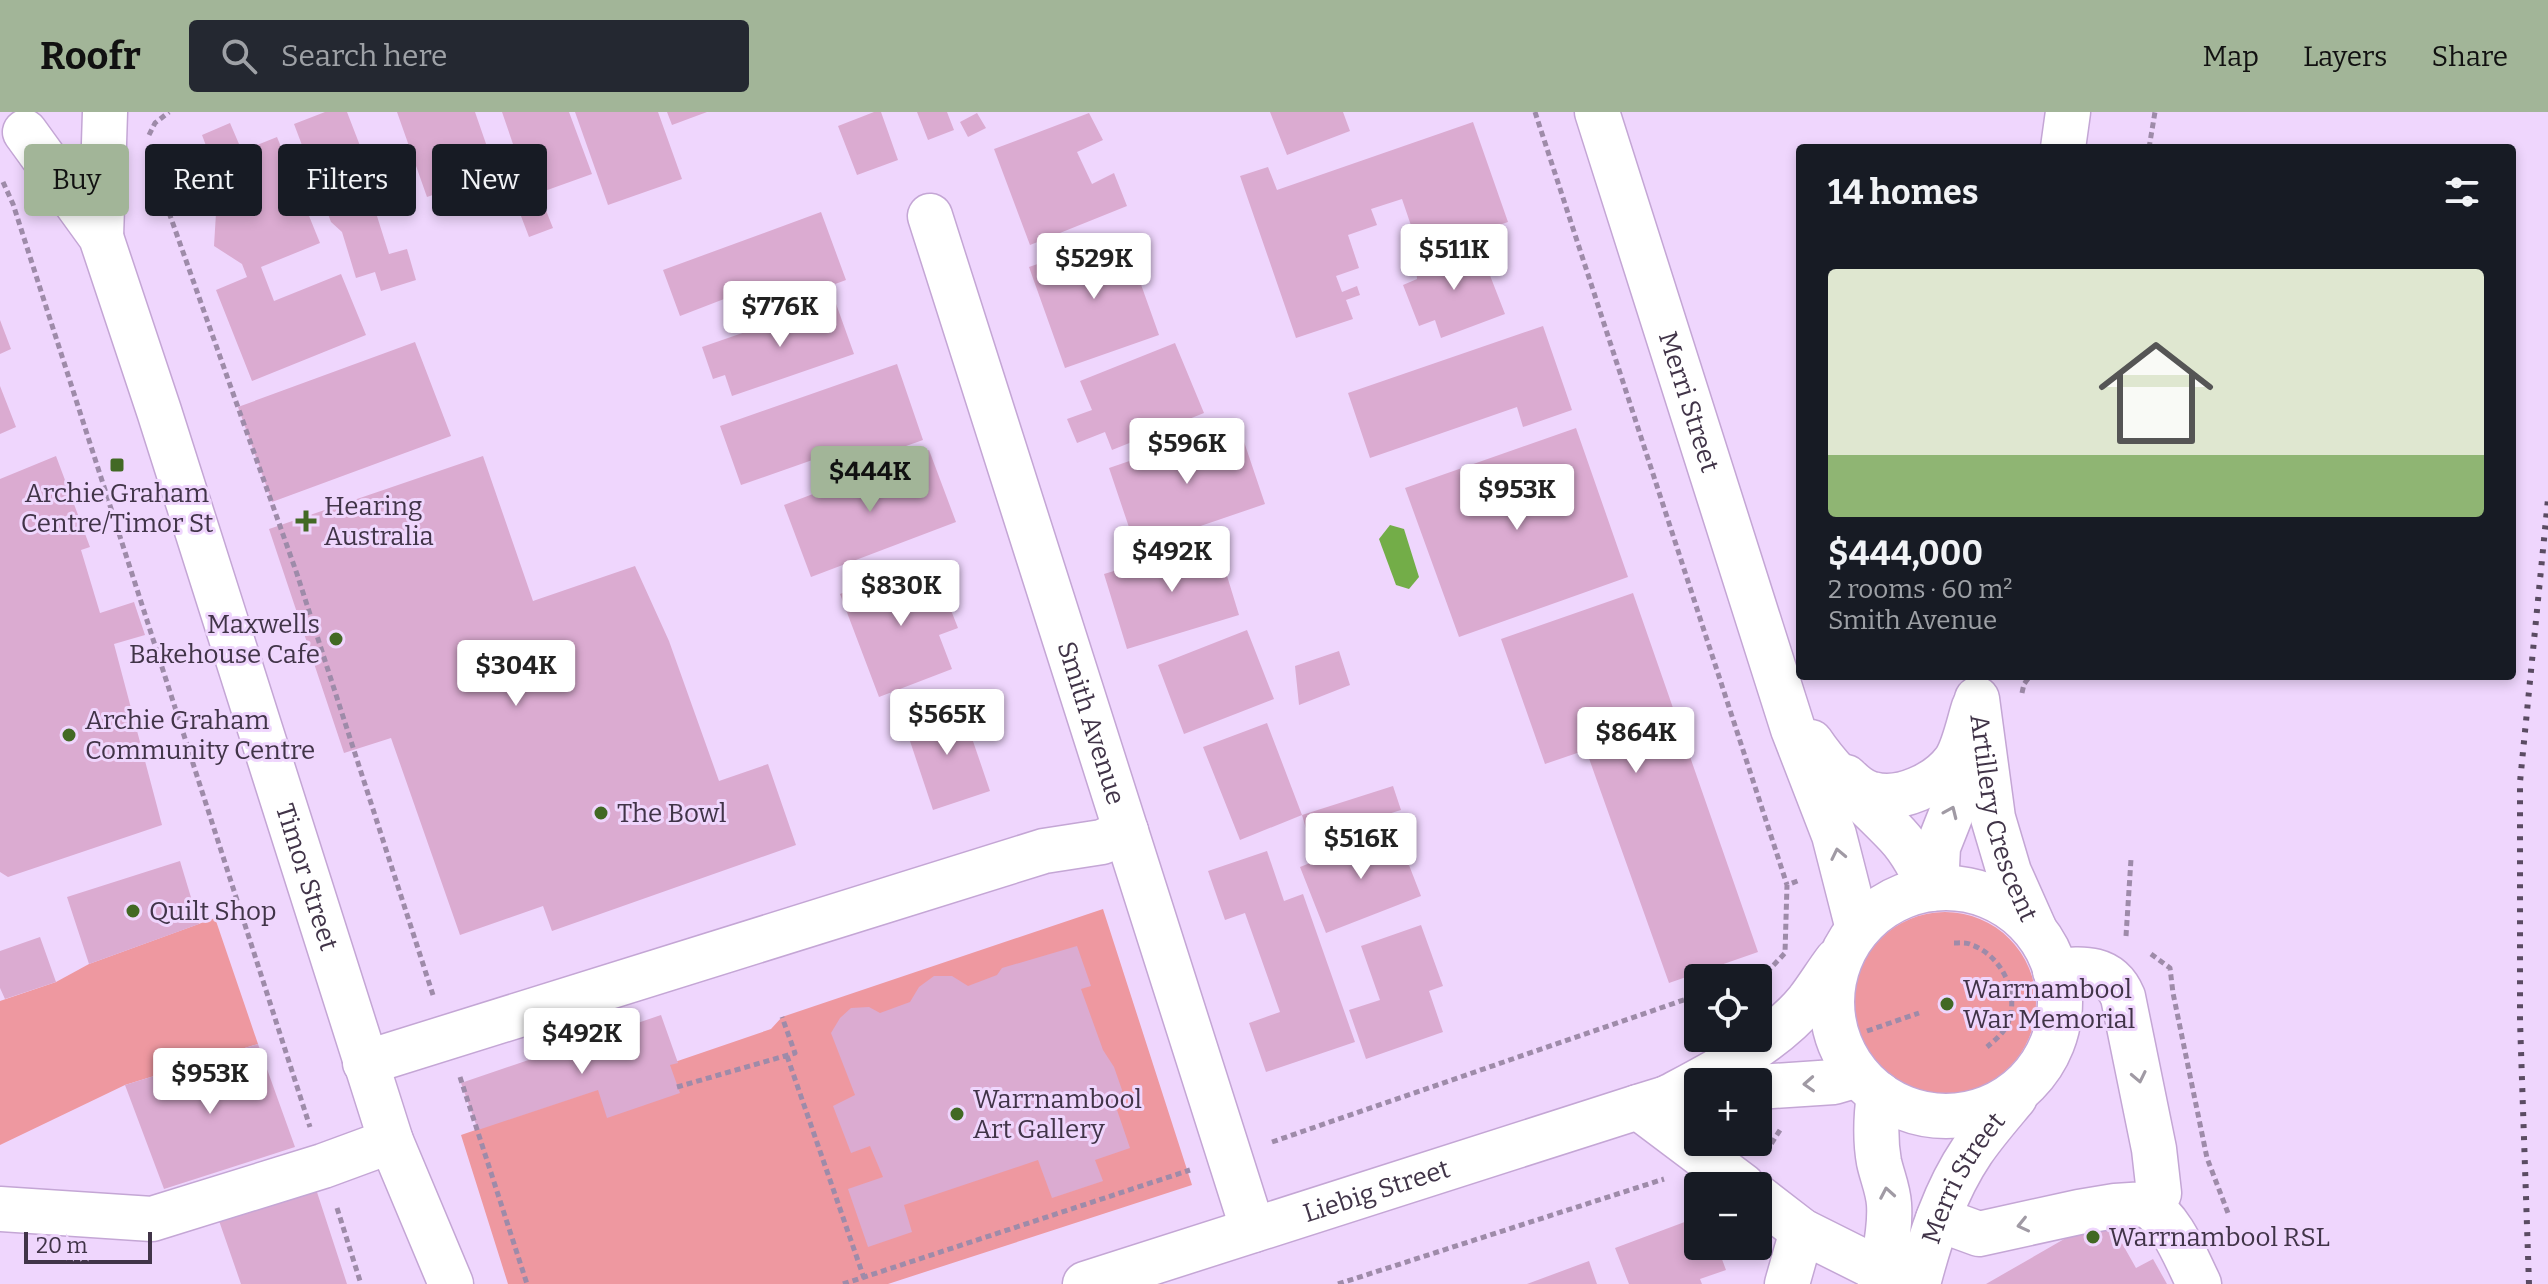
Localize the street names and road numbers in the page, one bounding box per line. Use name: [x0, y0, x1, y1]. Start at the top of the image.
street label: Merri Street: [1652, 328, 1726, 476]
street label: Smith Avenue: [1051, 638, 1132, 808]
street label: Artillery Crescent: [1964, 712, 2045, 927]
street label: Timor Street: [269, 800, 345, 955]
street label: Merri Street: [1915, 1105, 2012, 1247]
street label: Liebig Street: [1299, 1153, 1454, 1229]

